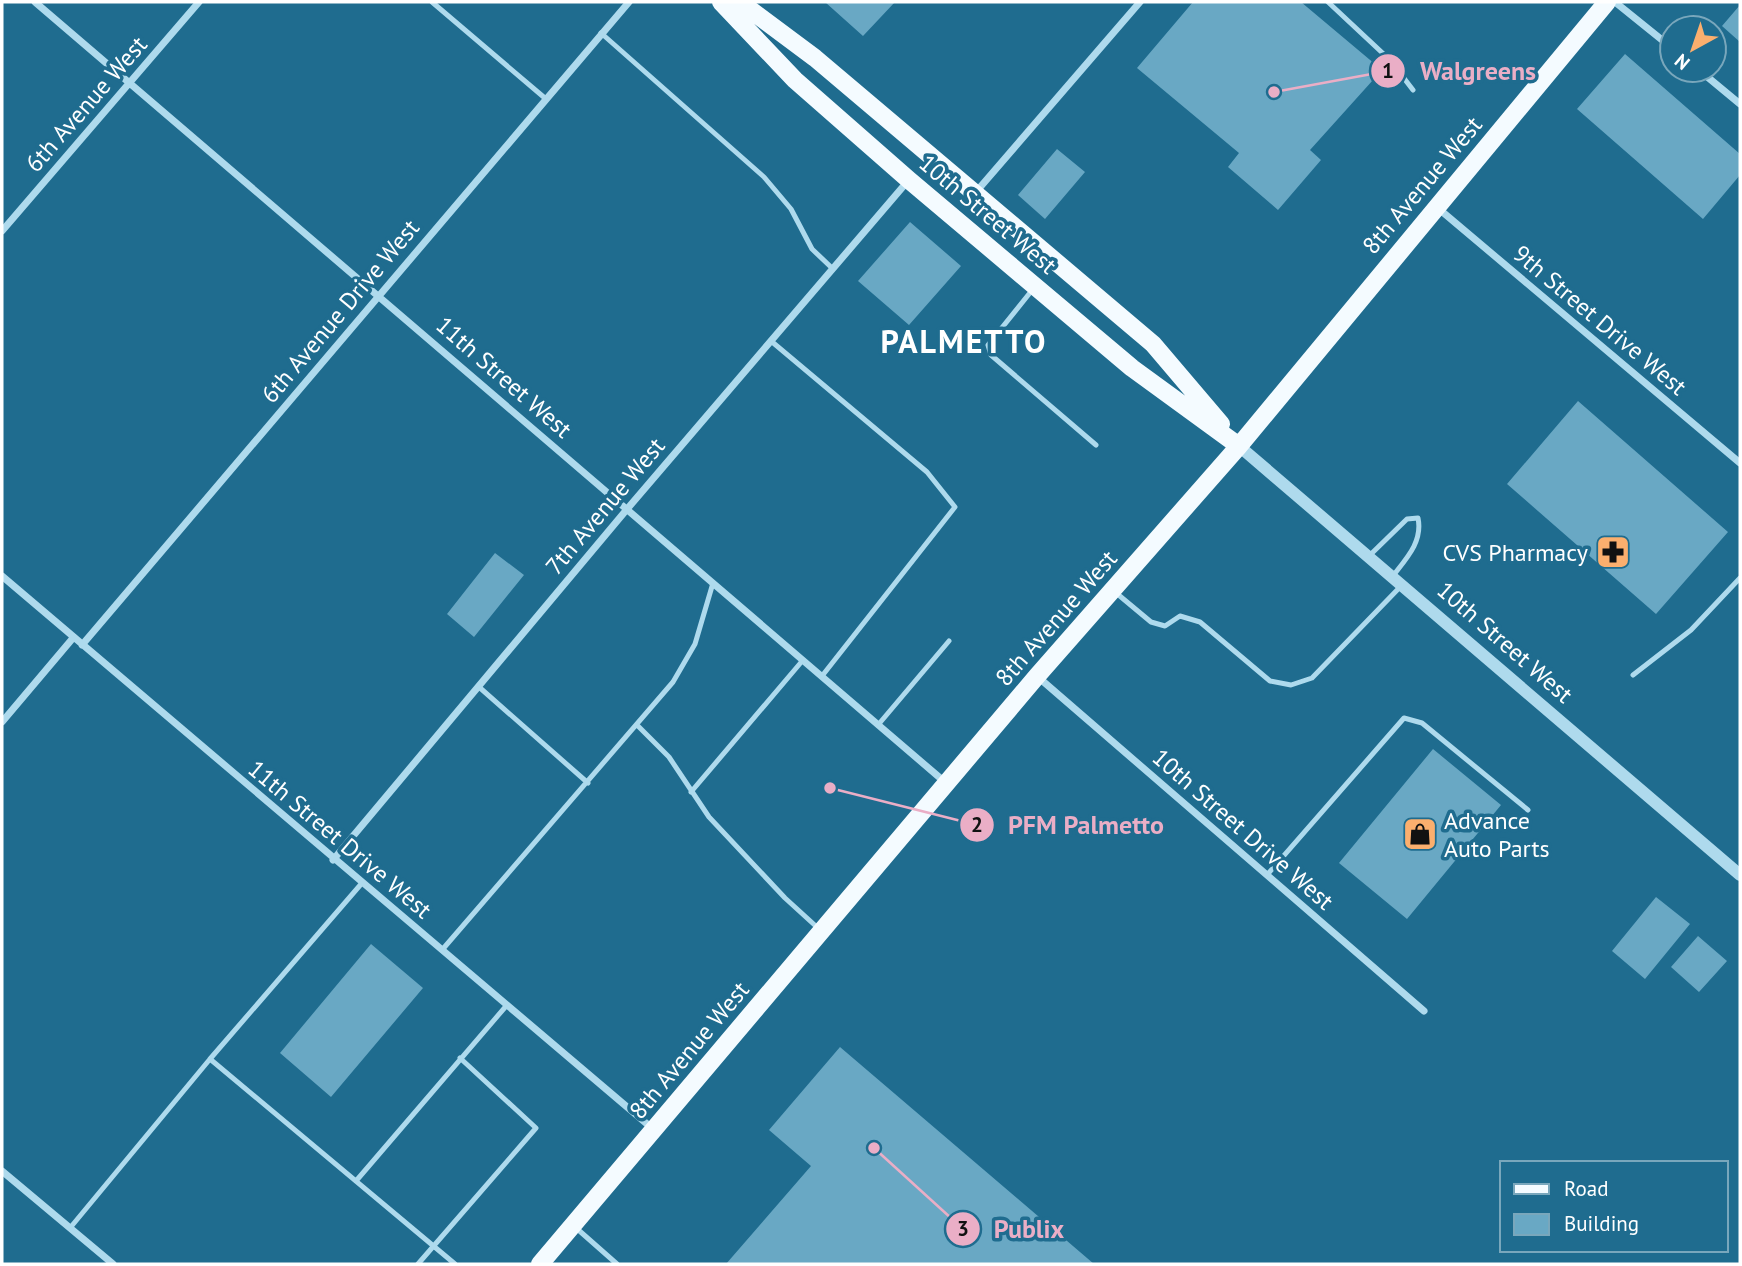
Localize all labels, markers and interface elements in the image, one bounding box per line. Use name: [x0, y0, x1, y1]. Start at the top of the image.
north arrow: [1658, 14, 1728, 84]
street label: 6th Avenue West: [18, 30, 154, 178]
callout: Walgreens: [1371, 47, 1550, 94]
text: N: [1670, 49, 1695, 75]
text: Walgreens: [1420, 54, 1536, 87]
text: 1: [1382, 57, 1394, 84]
street label: 8th Avenue West: [1355, 110, 1489, 260]
street label: 10th Street West: [913, 147, 1063, 281]
street label: 6th Avenue Drive West: [254, 213, 426, 409]
street label: 9th Street Drive West: [1507, 238, 1693, 402]
street label: 11th Street West: [430, 309, 578, 445]
district label: PALMETTO: [880, 320, 1048, 362]
street label: 7th Avenue West: [539, 431, 671, 581]
pharmacy icon: CVS Pharmacy: [1594, 533, 1632, 571]
place label: CVS Pharmacy: [1442, 537, 1588, 568]
street label: 8th Avenue West: [988, 544, 1124, 692]
street label: 10th Street West: [1431, 574, 1579, 710]
street label: 10th Street Drive West: [1146, 742, 1340, 916]
street label: 11th Street Drive West: [242, 753, 438, 925]
callout: PFM Palmetto: [959, 801, 1178, 848]
place label: Advance Auto Parts: [1444, 805, 1550, 864]
text: PFM Palmetto: [1008, 808, 1164, 841]
text: 2: [971, 811, 983, 838]
shop icon: Advance Auto Parts: [1401, 815, 1439, 853]
street label: 8th Avenue West: [622, 975, 756, 1125]
legend: [1500, 1161, 1728, 1252]
text: Road: [1564, 1175, 1608, 1202]
callout: Publix: [945, 1206, 1078, 1253]
text: Building: [1564, 1210, 1639, 1237]
text: Publix: [994, 1212, 1065, 1245]
text: 3: [957, 1215, 969, 1242]

